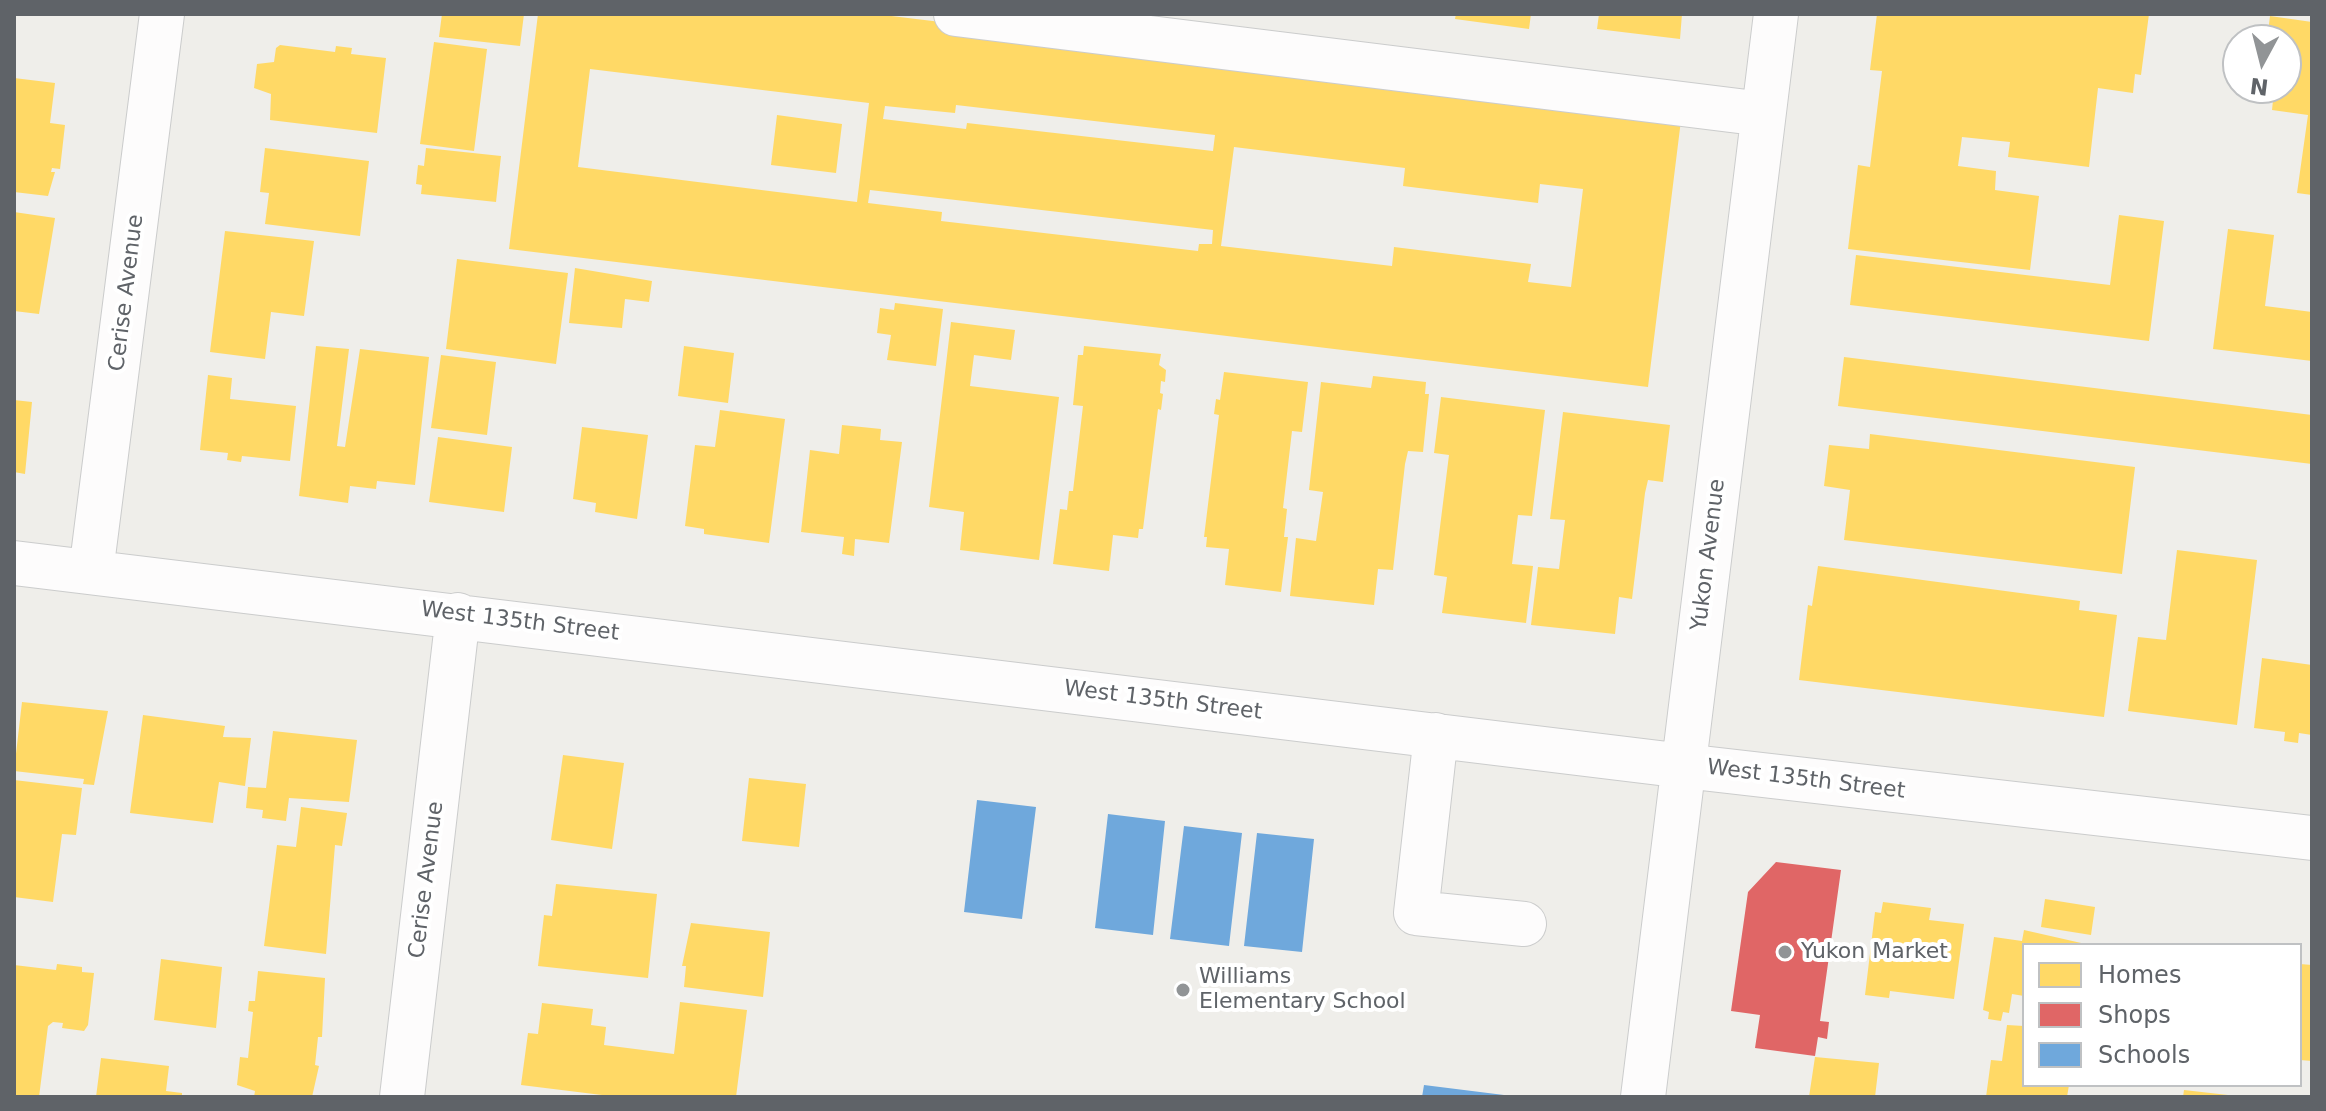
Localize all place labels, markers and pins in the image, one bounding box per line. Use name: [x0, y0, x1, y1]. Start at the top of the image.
place label: Yukon Market: [1801, 939, 1948, 965]
marker: Yukon Market: [1776, 943, 1794, 961]
place label: Williams Elementary School: [1199, 964, 1406, 1016]
marker: Williams Elementary School: [1174, 981, 1192, 999]

